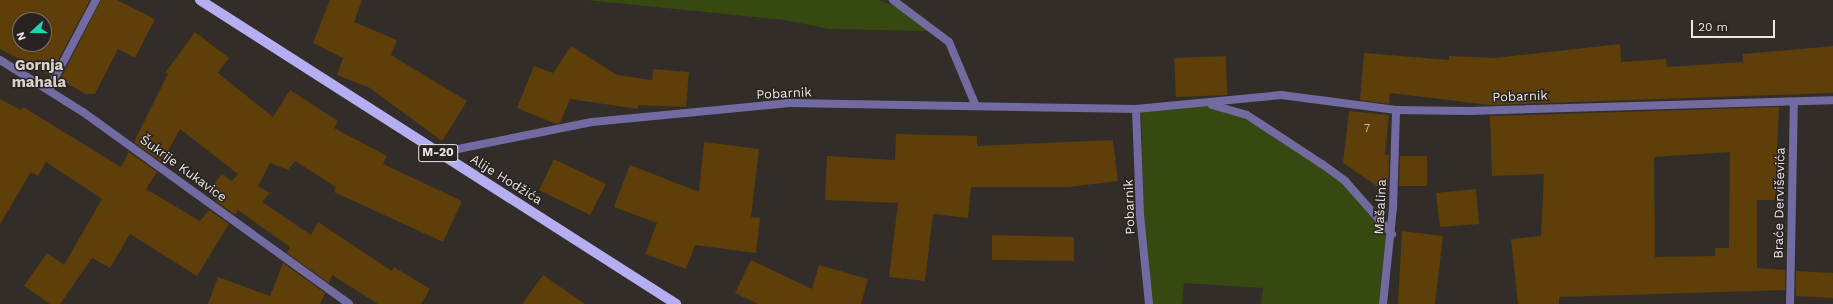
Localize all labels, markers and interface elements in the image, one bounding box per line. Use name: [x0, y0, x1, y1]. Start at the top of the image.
north arrow: [12, 12, 52, 52]
scale bar: [1693, 12, 1777, 38]
text: 20 m: [1698, 20, 1728, 34]
text: N: [14, 30, 29, 42]
district label: Gornja mahala: [12, 56, 66, 91]
street label: Pobarnik: [756, 85, 812, 103]
street label: Pobarnik: [1492, 88, 1548, 106]
house number: 7: [1364, 122, 1370, 136]
street label: Šukrije Kukavice: [137, 132, 229, 206]
road number: M-20: [418, 143, 458, 163]
street label: Braće Derviševića: [1771, 147, 1789, 259]
street label: Alije Hodžića: [467, 152, 545, 208]
street label: Pobarnik: [1121, 179, 1139, 235]
street label: Mašalina: [1372, 179, 1390, 235]

